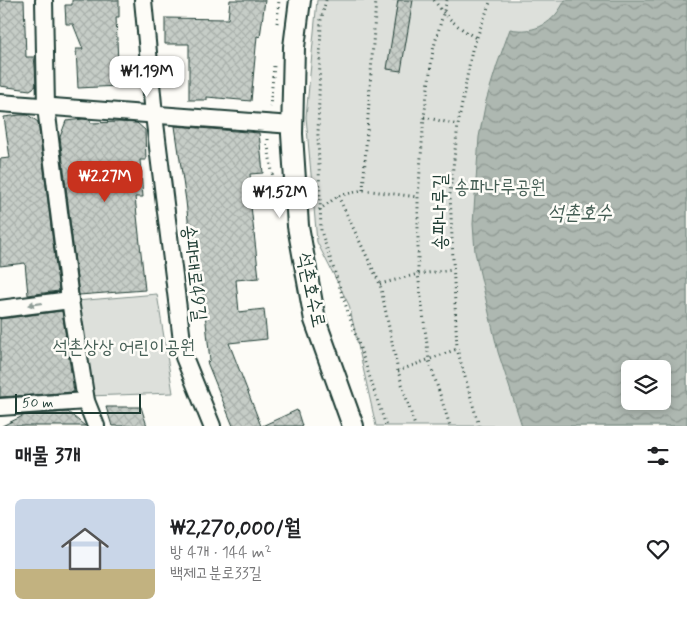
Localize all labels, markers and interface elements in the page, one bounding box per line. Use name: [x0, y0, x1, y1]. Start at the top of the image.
pin: ₩1.19M: [106, 56, 188, 98]
text: ₩1.19M: [120, 61, 174, 82]
pin: ₩2.27M: [64, 160, 146, 203]
text: ₩2.27M: [79, 166, 132, 187]
street label: 송파나루길: [428, 174, 453, 250]
park label: 송파나루공원: [454, 175, 546, 200]
pin: ₩1.52M: [239, 176, 321, 219]
text: ₩1.52M: [253, 182, 307, 203]
water label: 석촌호수: [548, 200, 613, 227]
street label: 송파대로49길: [176, 223, 212, 323]
street label: 석촌호수로: [291, 250, 331, 330]
one-way arrow: [27, 301, 43, 309]
park label: 석촌상상 어린이공원: [53, 335, 195, 360]
map controls: [621, 360, 671, 410]
button: layers: [621, 360, 671, 410]
scale bar: [15, 391, 141, 414]
text: 50 m: [22, 394, 53, 412]
text: 매물 3개: [15, 442, 81, 470]
icon: filters: [644, 442, 672, 470]
text: ₩2,270,000/월: [170, 514, 301, 542]
icon: home: [55, 519, 115, 579]
icon: heart: [644, 535, 672, 563]
text: 방 4개 · 144 m²: [170, 542, 272, 563]
text: 백제고분로33길: [170, 563, 262, 584]

